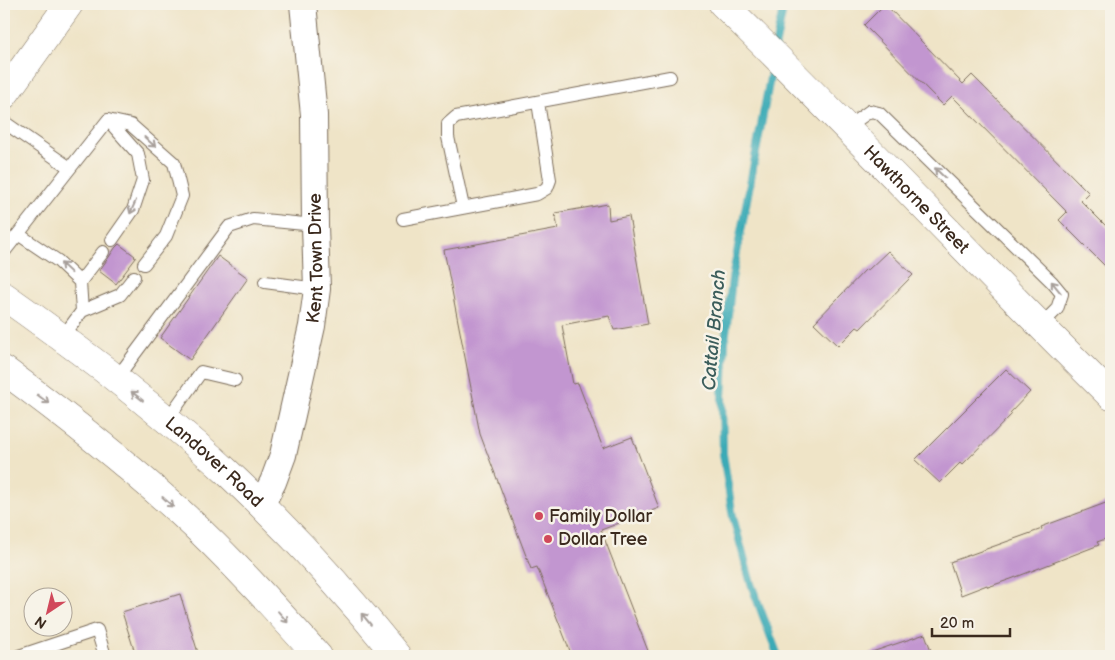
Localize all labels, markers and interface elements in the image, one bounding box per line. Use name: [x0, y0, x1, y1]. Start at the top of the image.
one-way arrow: [143, 136, 156, 147]
street label: Hawthorne Street: [859, 141, 974, 258]
one-way arrow: [934, 167, 946, 179]
street label: Kent Town Drive: [302, 193, 328, 325]
one-way arrow: [128, 199, 137, 214]
one-way arrow: [60, 262, 72, 274]
water label: Cattail Branch: [698, 269, 731, 392]
one-way arrow: [1050, 281, 1061, 294]
one-way arrow: [131, 390, 144, 401]
one-way arrow: [36, 394, 50, 404]
street label: Landover Road: [161, 413, 267, 512]
one-way arrow: [162, 496, 175, 508]
place label: Family Dollar: [549, 506, 652, 527]
marker: Family Dollar: [533, 510, 545, 522]
place label: Dollar Tree: [558, 529, 648, 550]
marker: Dollar Tree: [542, 533, 554, 545]
north arrow: [22, 588, 72, 638]
scale bar: [932, 605, 1010, 637]
one-way arrow: [278, 610, 289, 623]
text: N: [32, 612, 50, 632]
one-way arrow: [360, 612, 372, 625]
text: 20 m: [940, 614, 974, 633]

